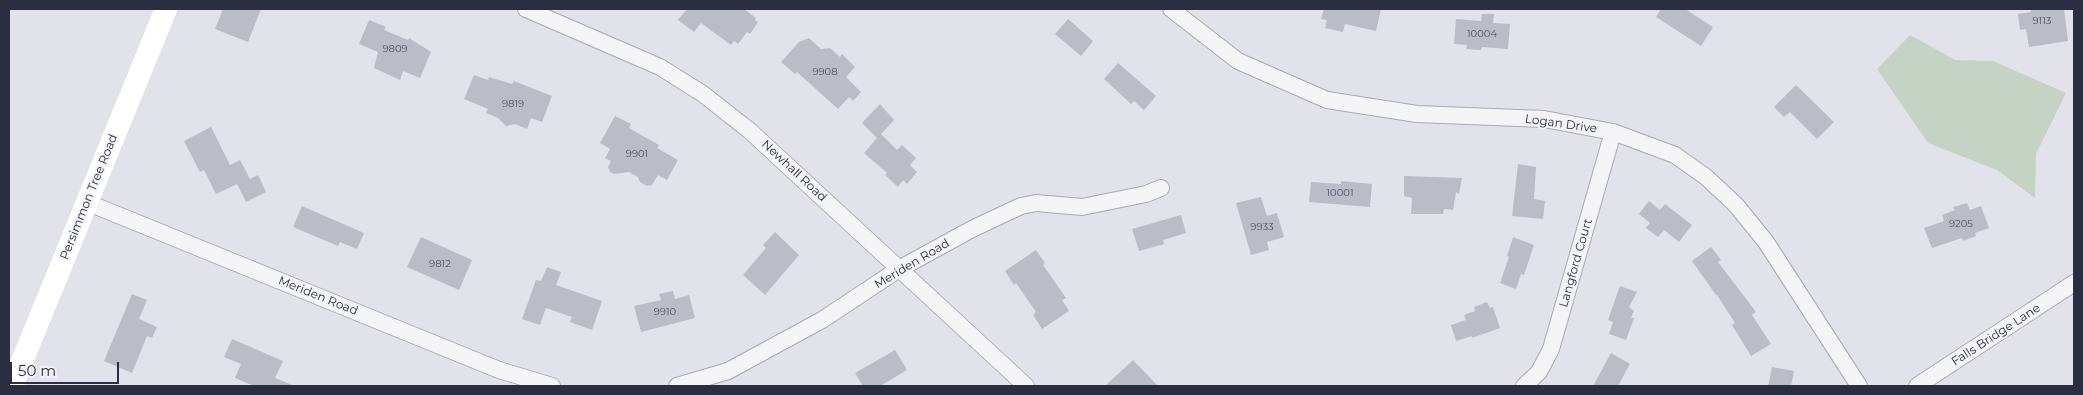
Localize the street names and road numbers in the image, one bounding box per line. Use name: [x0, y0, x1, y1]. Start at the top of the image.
street label: Logan Drive: [1524, 112, 1598, 136]
street label: Persimmon Tree Road: [57, 132, 121, 262]
street label: Newhall Road: [759, 137, 829, 205]
street label: Langford Court: [1556, 217, 1596, 309]
street label: Meriden Road: [872, 236, 952, 292]
street label: Meriden Road: [276, 273, 360, 319]
street label: Falls Bridge Lane: [1949, 301, 2043, 369]

